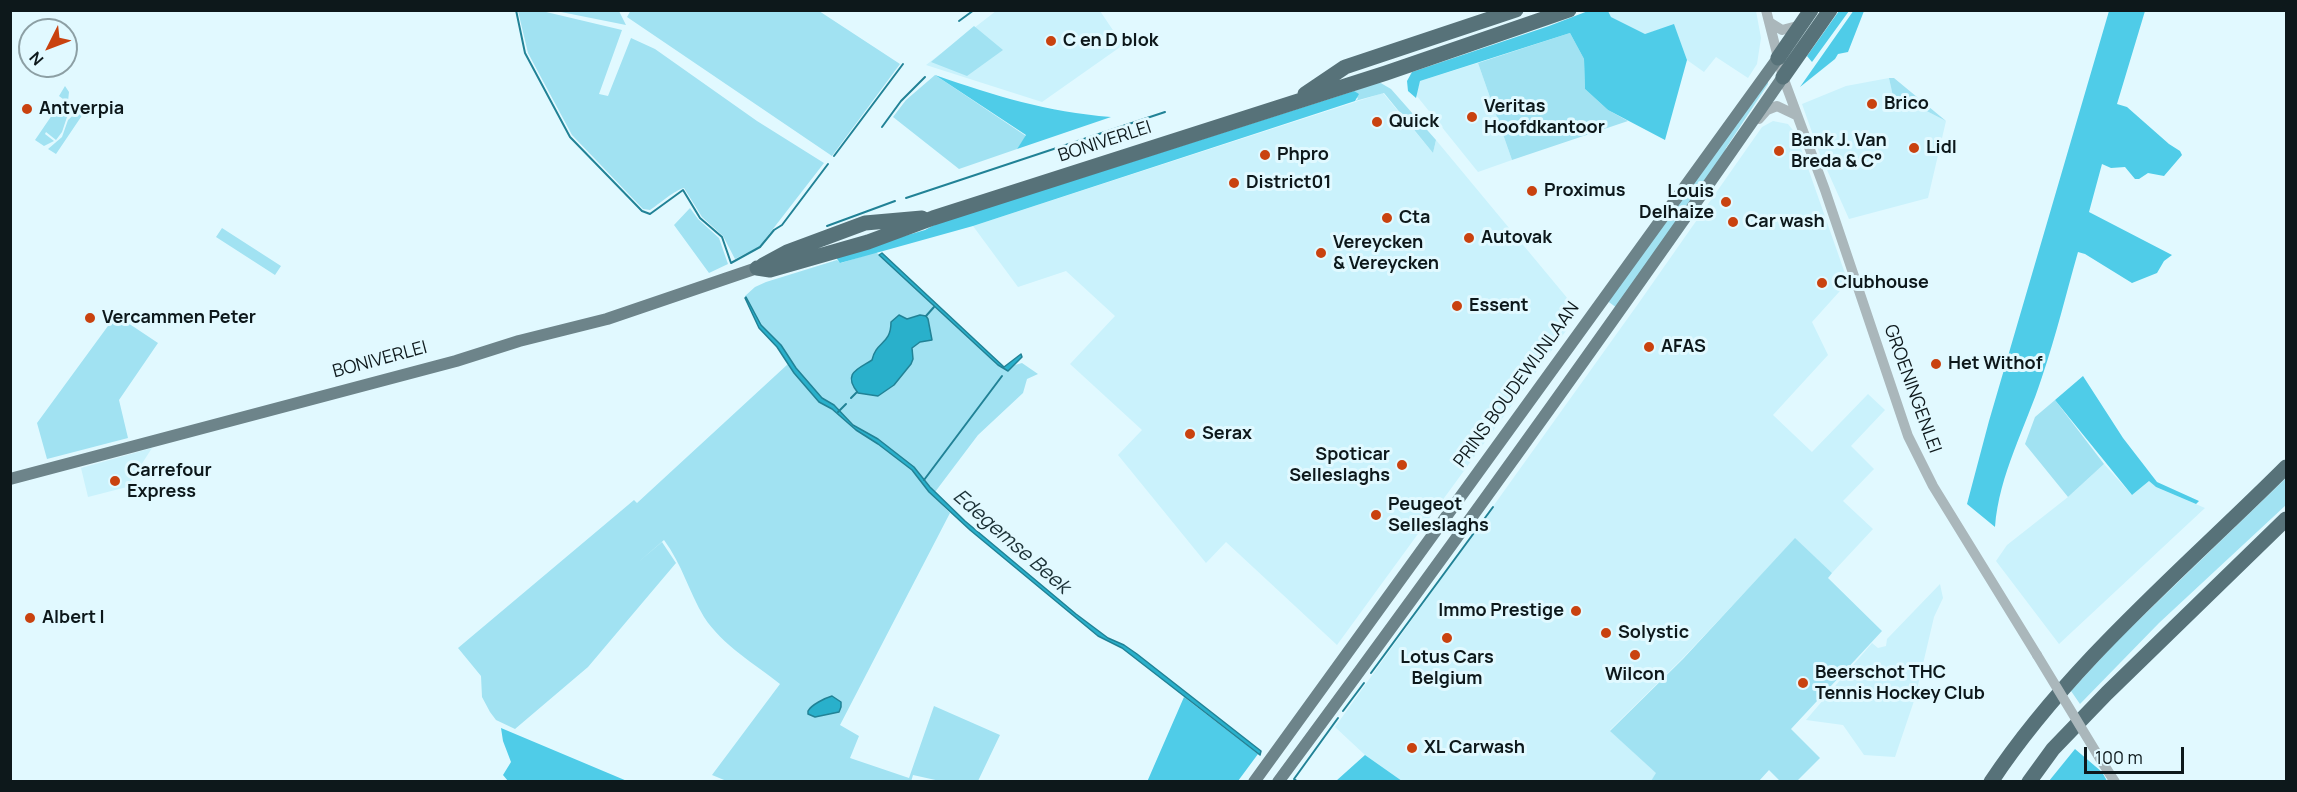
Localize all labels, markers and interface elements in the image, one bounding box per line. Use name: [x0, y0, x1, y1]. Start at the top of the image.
north arrow: [18, 18, 78, 78]
place label: C en D blok: [1063, 30, 1158, 52]
marker: C en D blok: [1044, 34, 1058, 48]
text: N: [24, 47, 48, 70]
place label: Brico: [1884, 93, 1929, 115]
place label: Veritas Hoofdkantoor: [1484, 96, 1605, 138]
marker: Brico: [1865, 97, 1879, 111]
place label: Antverpia: [39, 98, 124, 120]
marker: Antverpia: [20, 102, 34, 116]
marker: Veritas Hoofdkantoor: [1465, 110, 1479, 124]
place label: Quick: [1389, 111, 1439, 133]
marker: Quick: [1370, 115, 1384, 129]
street label: BONIVERLEI: [1056, 117, 1154, 167]
place label: Bank J. Van Breda & C°: [1791, 130, 1887, 172]
place label: Lidl: [1926, 137, 1957, 159]
marker: Lidl: [1907, 141, 1921, 155]
place label: Phpro: [1277, 144, 1329, 166]
marker: Bank J. Van Breda & C°: [1772, 144, 1786, 158]
marker: Phpro: [1258, 148, 1272, 162]
place label: District01: [1246, 172, 1331, 194]
marker: District01: [1227, 176, 1241, 190]
place label: Proximus: [1544, 180, 1626, 202]
place label: Louis Delhaize: [1639, 181, 1714, 224]
marker: Proximus: [1525, 184, 1539, 198]
marker: Louis Delhaize: [1719, 195, 1733, 209]
place label: Cta: [1399, 207, 1430, 229]
marker: Cta: [1380, 211, 1394, 225]
place label: Car wash: [1745, 211, 1825, 233]
marker: Car wash: [1726, 215, 1740, 229]
place label: Autovak: [1481, 227, 1552, 249]
marker: Autovak: [1462, 231, 1476, 245]
place label: Vereycken & Vereycken: [1333, 232, 1439, 274]
marker: Vereycken & Vereycken: [1314, 246, 1328, 260]
place label: Clubhouse: [1834, 272, 1929, 294]
marker: Clubhouse: [1815, 276, 1829, 290]
place label: Essent: [1469, 295, 1529, 317]
street label: PRINS BOUDEWIJNLAAN: [1450, 298, 1584, 472]
marker: Essent: [1450, 299, 1464, 313]
place label: Vercammen Peter: [102, 307, 256, 329]
marker: Vercammen Peter: [83, 311, 97, 325]
street label: GROENINGENLEI: [1879, 322, 1945, 456]
place label: AFAS: [1661, 336, 1706, 358]
street label: BONIVERLEI: [330, 337, 430, 383]
marker: AFAS: [1642, 340, 1656, 354]
place label: Het Withof: [1948, 353, 2042, 375]
marker: Het Withof: [1929, 357, 1943, 371]
place label: Serax: [1202, 423, 1252, 445]
marker: Serax: [1183, 427, 1197, 441]
place label: Spoticar Selleslaghs: [1289, 444, 1390, 486]
marker: Spoticar Selleslaghs: [1395, 458, 1409, 472]
place label: Carrefour Express: [127, 460, 212, 502]
marker: Carrefour Express: [108, 474, 122, 488]
water label: Edegemse Beek: [948, 485, 1074, 599]
place label: Peugeot Selleslaghs: [1388, 494, 1489, 536]
marker: Peugeot Selleslaghs: [1369, 508, 1383, 522]
place label: Immo Prestige: [1438, 600, 1564, 622]
marker: Immo Prestige: [1569, 604, 1583, 618]
place label: Albert I: [42, 607, 105, 629]
marker: Albert I: [23, 611, 37, 625]
place label: Solystic: [1618, 622, 1689, 644]
marker: Solystic: [1599, 626, 1613, 640]
marker: Lotus Cars Belgium: [1440, 631, 1454, 645]
place label: Lotus Cars Belgium: [1400, 647, 1494, 690]
marker: Wilcon: [1628, 648, 1642, 662]
place label: Beerschot THC Tennis Hockey Club: [1815, 662, 1985, 704]
place label: Wilcon: [1605, 664, 1665, 686]
marker: Beerschot THC Tennis Hockey Club: [1796, 676, 1810, 690]
scale bar: [2087, 735, 2188, 773]
place label: XL Carwash: [1424, 737, 1525, 759]
marker: XL Carwash: [1405, 741, 1419, 755]
text: 100 m: [2095, 745, 2143, 769]

